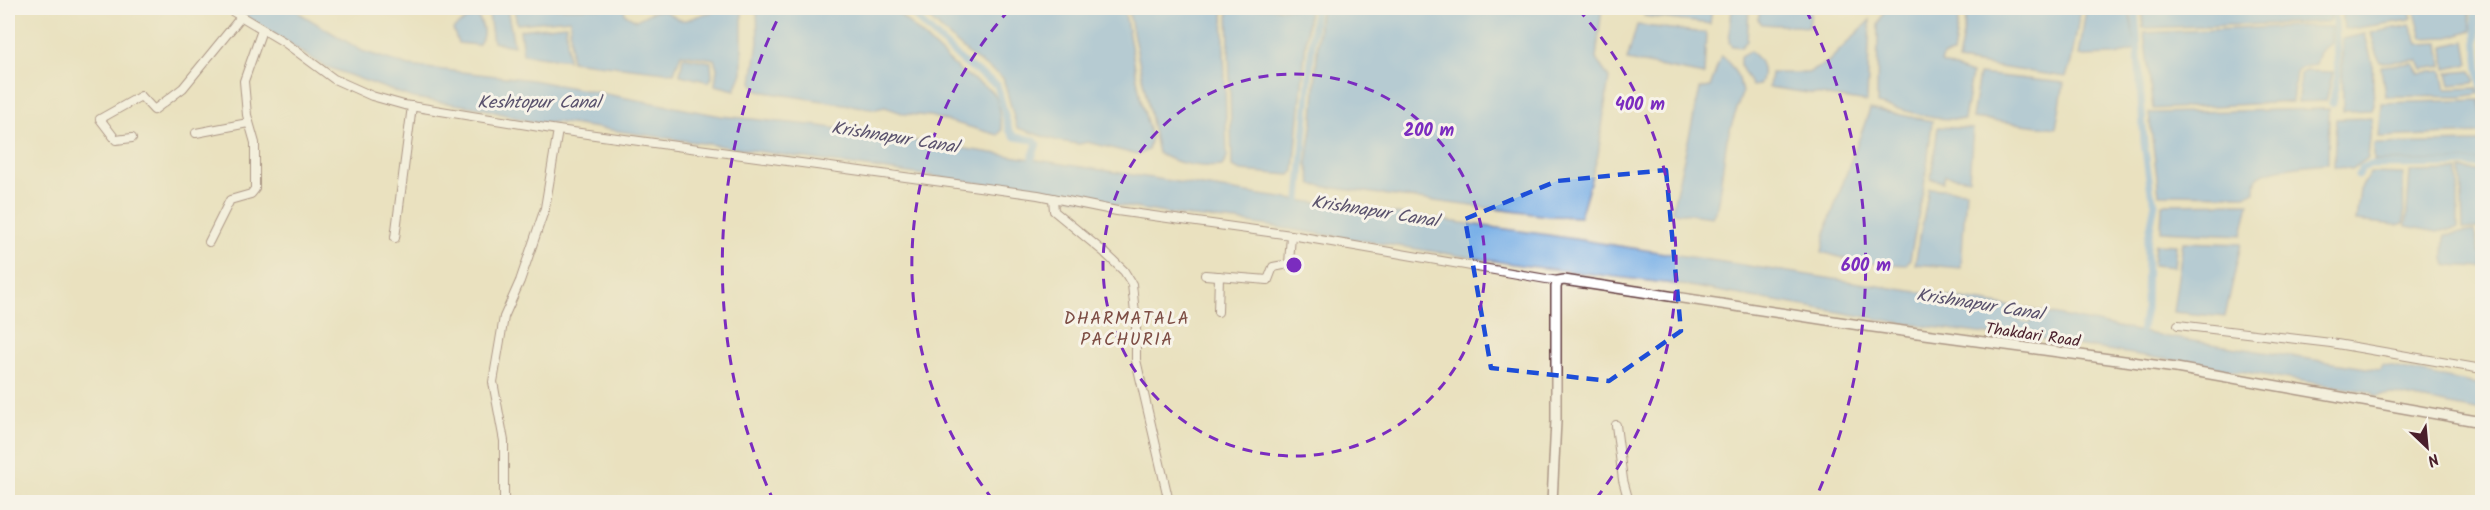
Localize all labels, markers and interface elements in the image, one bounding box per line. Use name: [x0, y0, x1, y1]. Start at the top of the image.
water label: Keshtopur Canal: [477, 89, 604, 118]
text: 400 m: [1615, 91, 1665, 120]
water label: Krishnapur Canal: [829, 114, 964, 163]
text: 200 m: [1404, 117, 1455, 146]
water label: Krishnapur Canal: [1309, 188, 1444, 237]
text: 600 m: [1841, 252, 1891, 281]
centre of rings: [1284, 255, 1304, 275]
water label: Krishnapur Canal: [1914, 281, 2049, 330]
district label: DHARMATALA PACHURIA: [1064, 305, 1190, 355]
street label: Thakdari Road: [1984, 316, 2083, 355]
north arrow: [2397, 417, 2457, 477]
text: N: [2423, 446, 2443, 473]

